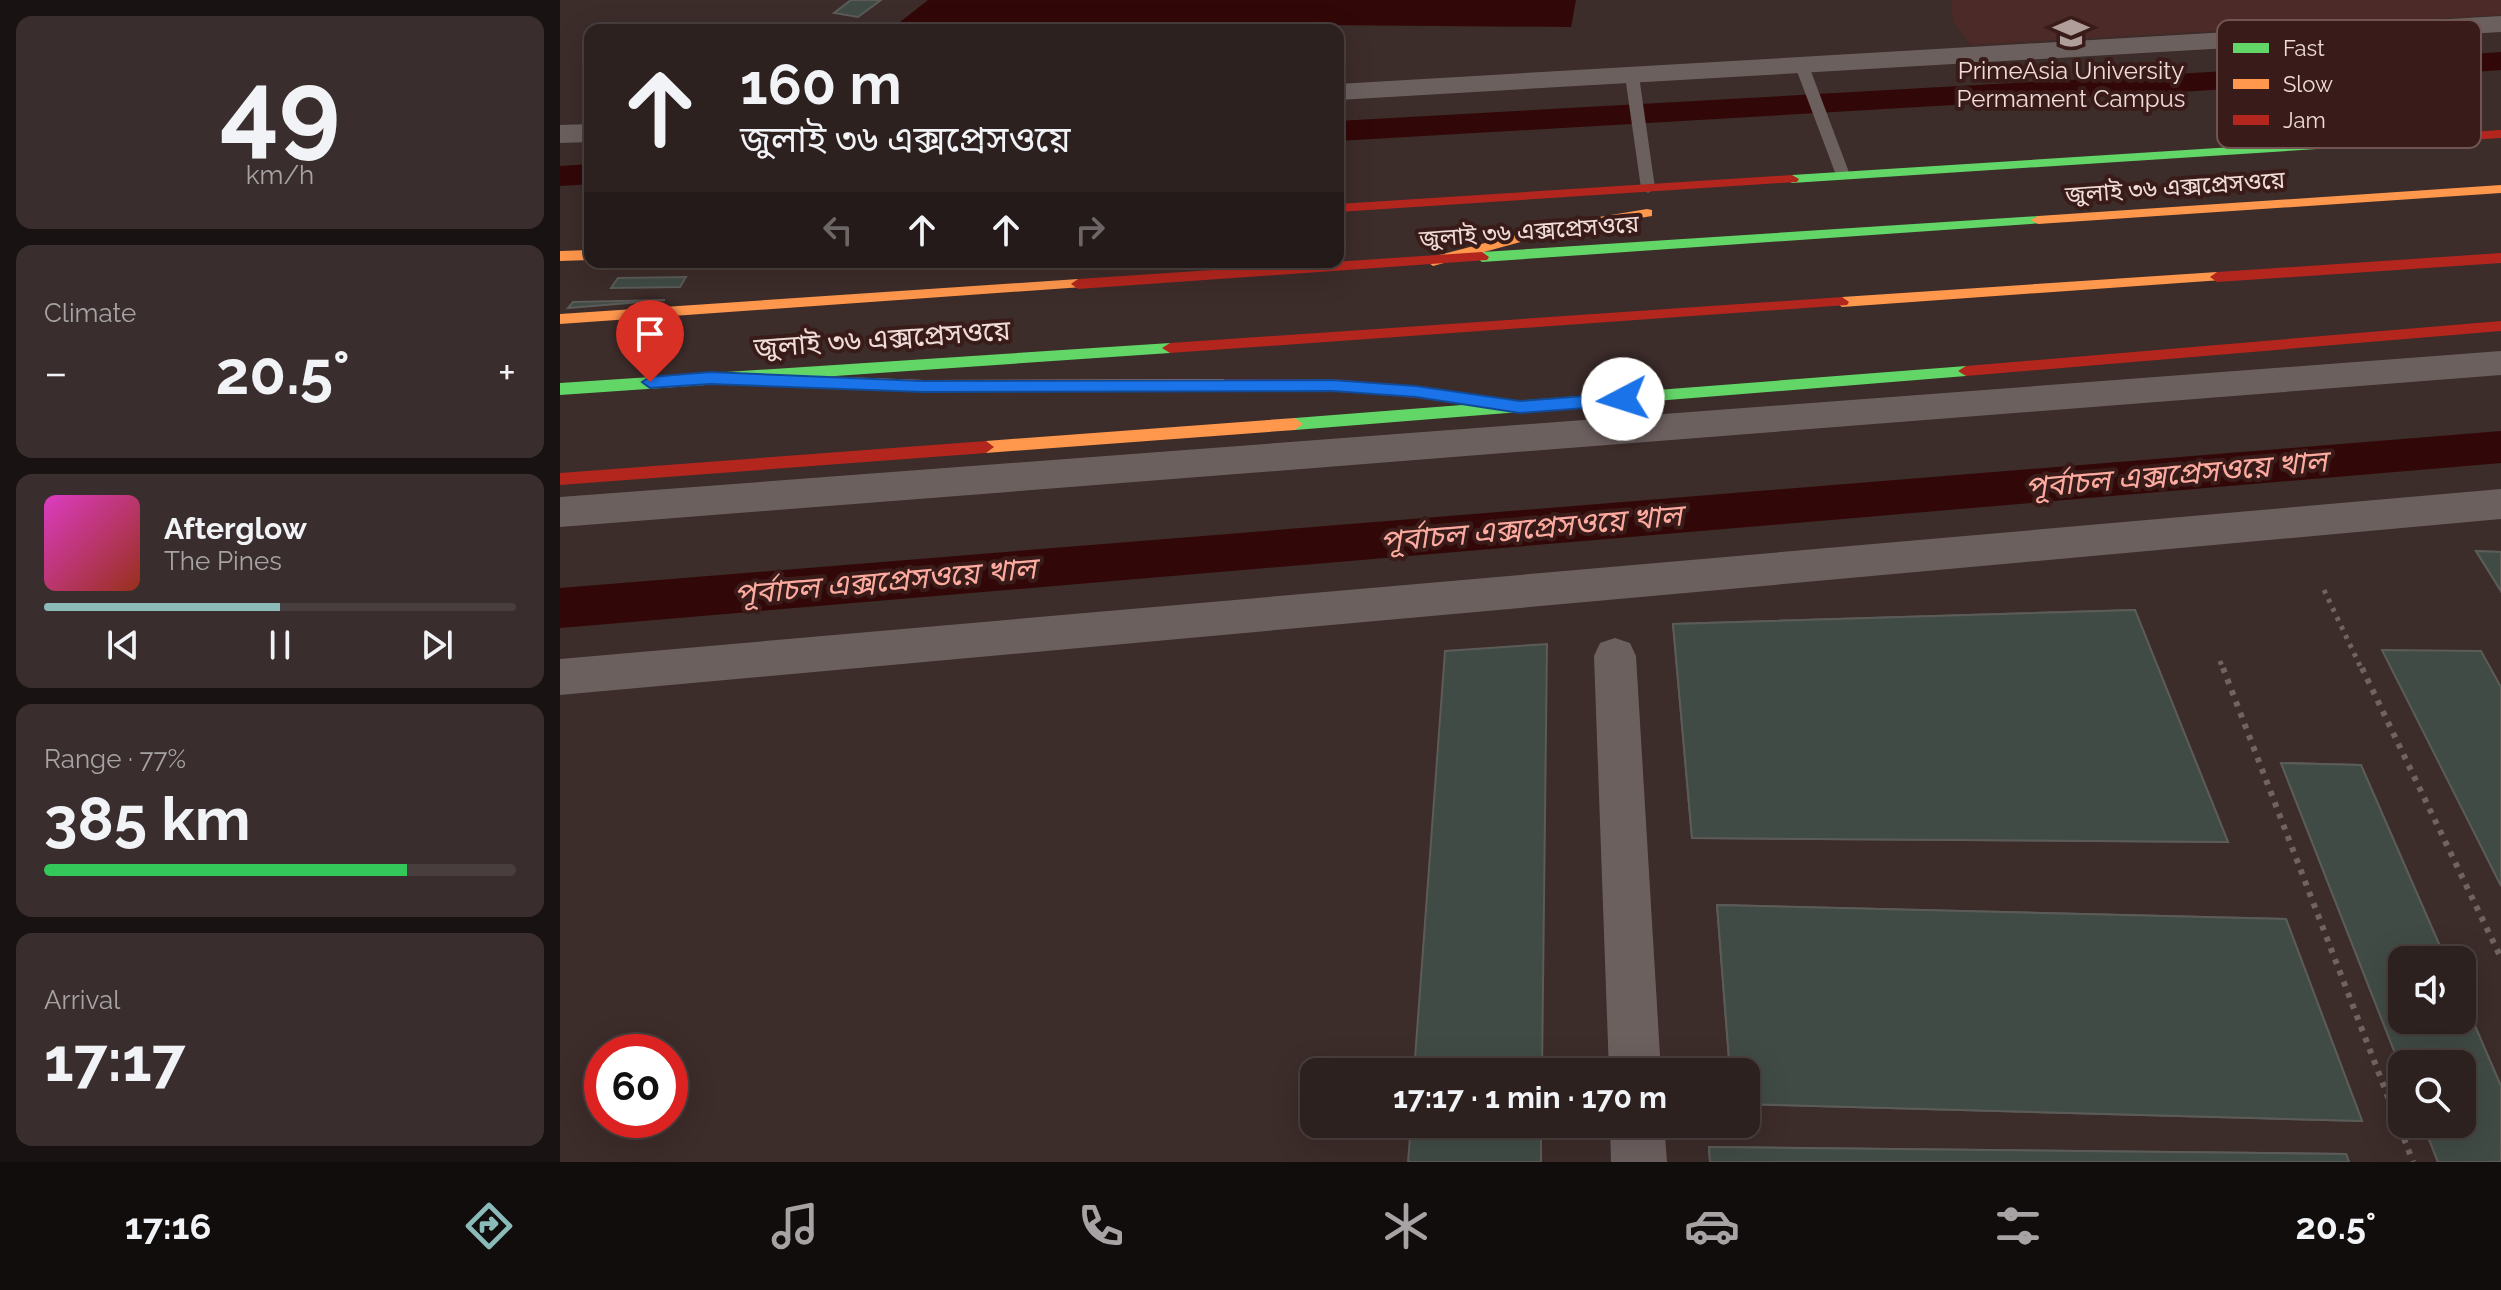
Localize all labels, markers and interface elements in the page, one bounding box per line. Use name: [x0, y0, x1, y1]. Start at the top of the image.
school or university icon: PrimeAsia University Permament Campus: [2052, 14, 2090, 52]
legend: [2217, 20, 2481, 148]
text: Fast: [2283, 35, 2325, 61]
text: 49: [220, 47, 340, 169]
text: 160 m: [740, 51, 902, 117]
icon: ahead: [608, 56, 712, 160]
place label: PrimeAsia University Permament Campus: [1957, 56, 2185, 113]
text: Slow: [2283, 71, 2333, 97]
text: Jam: [2283, 107, 2326, 133]
text: জুলাই ৩৬ এক্সপ্রেসওয়ে: [740, 118, 1071, 160]
text: km/h: [246, 160, 314, 190]
street label: জুলাই ৩৬ এক্সপ্রেসওয়ে: [2063, 165, 2287, 209]
icon: left: [816, 208, 860, 252]
icon: ahead: [900, 208, 944, 252]
icon: ahead: [984, 208, 1028, 252]
icon: right: [1068, 208, 1112, 252]
street label: জুলাই ৩৬ এক্সপ্রেসওয়ে: [1417, 209, 1641, 253]
text: Climate: [44, 298, 136, 328]
pin: [616, 300, 684, 382]
icon: arrive: [628, 312, 672, 356]
street label: জুলাই ৩৬ এক্সপ্রেসওয়ে: [752, 314, 1012, 364]
text: 20.5°: [215, 338, 350, 408]
text: −: [44, 347, 68, 398]
text: +: [498, 347, 516, 398]
position arrow: [1581, 357, 1665, 441]
water label: পূর্বাচল এক্সপ্রেসওয়ে খাল: [2024, 443, 2334, 506]
water label: পূর্বাচল এক্সপ্রেসওয়ে খাল: [1379, 497, 1689, 560]
text: Afterglow: [164, 511, 307, 546]
text: The Pines: [164, 546, 282, 576]
water label: পূর্বাচল এক্সপ্রেসওয়ে খাল: [733, 550, 1043, 613]
icon: previous: [101, 623, 145, 667]
icon: pause: [258, 623, 302, 667]
icon: next: [415, 623, 459, 667]
text: Range · 77%: [44, 744, 186, 774]
text: 385 km: [44, 784, 251, 854]
map controls: [2388, 946, 2476, 1138]
button: sound: [2388, 946, 2476, 1034]
text: Arrival: [44, 985, 120, 1015]
text: 17:17: [44, 1025, 185, 1095]
speed limit sign: 60: [584, 1034, 688, 1138]
button: search: [2388, 1050, 2476, 1138]
text: 17:17 · 1 min · 170 m: [1393, 1080, 1667, 1115]
icon: directions: [461, 1198, 517, 1254]
icon: music: [767, 1198, 823, 1254]
icon: phone: [1073, 1198, 1129, 1254]
icon: climate: [1378, 1198, 1434, 1254]
icon: car: [1684, 1198, 1740, 1254]
icon: filters: [1990, 1198, 2046, 1254]
text: 17:16: [125, 1205, 211, 1247]
text: 20.5°: [2295, 1205, 2376, 1247]

